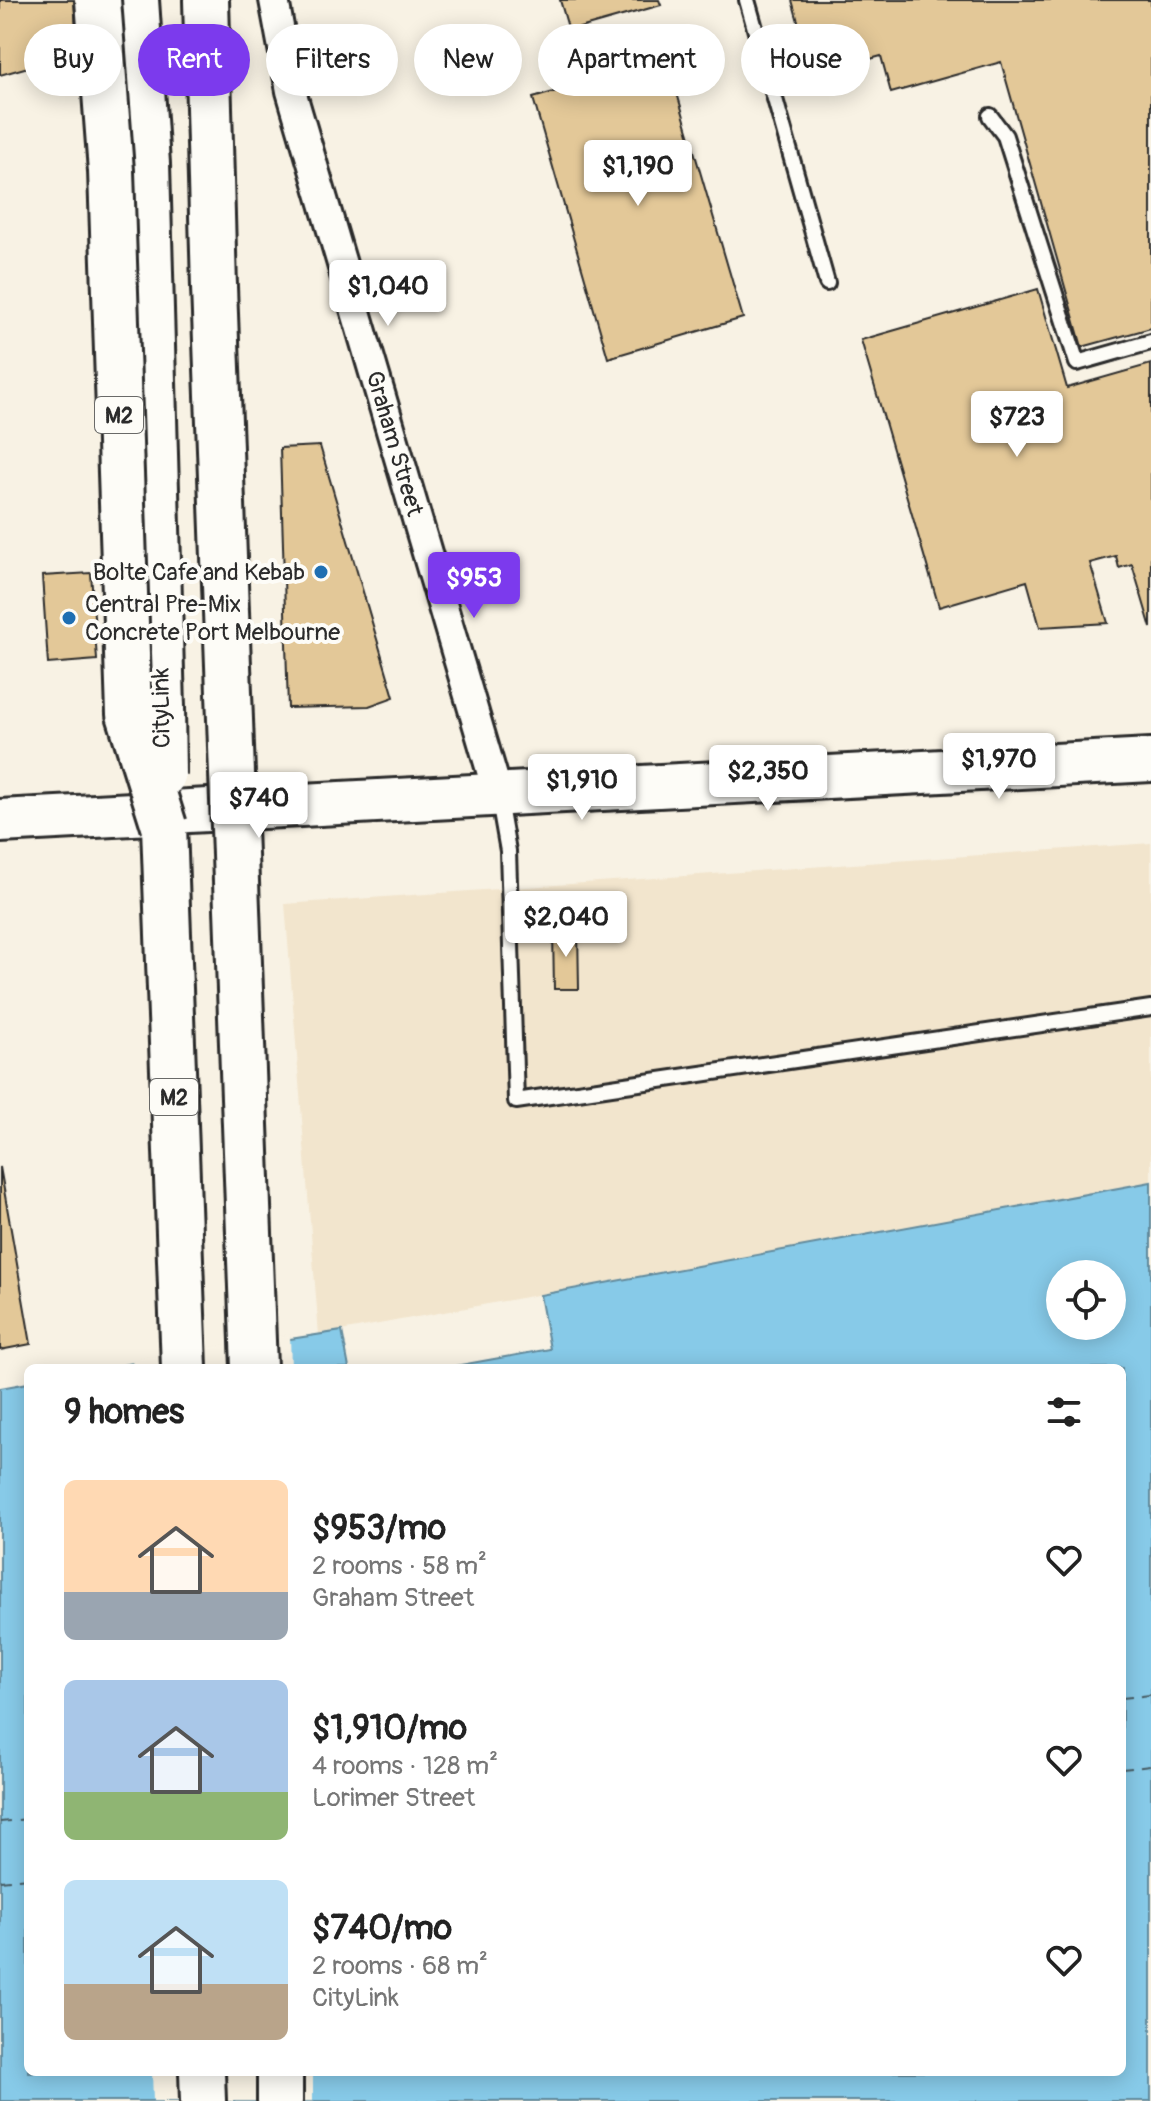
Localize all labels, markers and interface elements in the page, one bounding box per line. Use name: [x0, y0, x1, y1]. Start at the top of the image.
chip: Buy: [24, 24, 122, 96]
chip: Rent: [138, 24, 250, 96]
chip: Filters: [266, 24, 398, 96]
chip: New: [414, 24, 522, 96]
chip: Apartment: [538, 24, 725, 96]
chip: House: [741, 24, 870, 96]
pin: $1,190: [573, 140, 703, 208]
text: $1,190: [602, 150, 674, 182]
pin: $1,040: [323, 260, 453, 328]
text: $1,040: [347, 270, 429, 302]
street label: Graham Street: [359, 368, 429, 520]
pin: $723: [970, 391, 1064, 459]
road number: M2: [95, 397, 143, 433]
text: $723: [989, 401, 1045, 433]
pin: $953: [427, 552, 521, 620]
place label: Bolte Cafe and Kebab: [93, 558, 305, 587]
text: $953: [446, 562, 502, 594]
marker: Bolte Cafe and Kebab: [312, 563, 330, 581]
place label: Central Pre-Mix Concrete Port Melbourne: [85, 590, 340, 647]
marker: Central Pre-Mix Concrete Port Melbourne: [60, 609, 78, 627]
street label: CityLink: [146, 668, 177, 748]
pin: $1,970: [934, 733, 1064, 801]
text: $1,970: [961, 743, 1037, 775]
pin: $2,350: [703, 745, 833, 813]
pin: $1,910: [517, 754, 647, 822]
text: $2,350: [727, 755, 809, 787]
text: $1,910: [546, 764, 618, 796]
pin: $740: [212, 772, 306, 840]
text: $740: [229, 782, 289, 814]
pin: $2,040: [501, 891, 631, 959]
text: $2,040: [523, 901, 609, 933]
road number: M2: [150, 1079, 198, 1115]
map controls: [1046, 1260, 1126, 1340]
button: locate: [1046, 1260, 1126, 1340]
icon: filters: [1042, 1390, 1086, 1434]
text: 9 homes: [64, 1391, 184, 1434]
text: $953/mo: [312, 1507, 446, 1550]
icon: home: [128, 1512, 224, 1608]
icon: heart: [1042, 1538, 1086, 1582]
text: 2 rooms · 58 m²: [312, 1550, 487, 1582]
text: Graham Street: [312, 1582, 474, 1614]
text: $1,910/mo: [312, 1707, 467, 1750]
icon: home: [128, 1712, 224, 1808]
icon: heart: [1042, 1738, 1086, 1782]
text: 4 rooms · 128 m²: [312, 1750, 498, 1782]
text: Lorimer Street: [312, 1782, 475, 1814]
text: $740/mo: [312, 1907, 452, 1950]
icon: home: [128, 1912, 224, 2008]
icon: heart: [1042, 1938, 1086, 1982]
text: 2 rooms · 68 m²: [312, 1950, 488, 1982]
text: CityLink: [312, 1982, 399, 2014]

